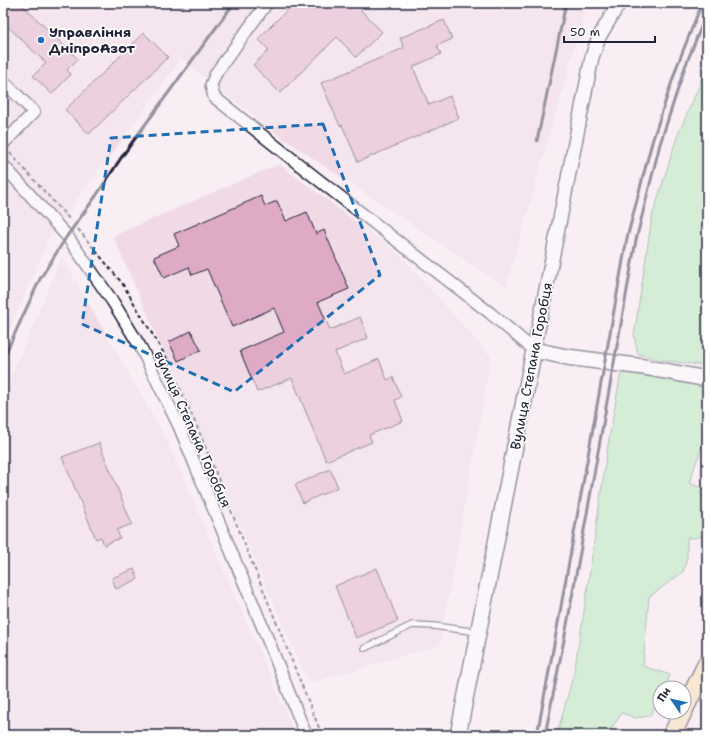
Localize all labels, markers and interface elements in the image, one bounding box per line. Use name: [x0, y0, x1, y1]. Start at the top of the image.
scale bar: [564, 18, 655, 44]
place label: Управління ДніпроАзот: [49, 23, 136, 57]
text: 50 m: [570, 24, 600, 40]
marker: Управління ДніпроАзот: [36, 35, 46, 45]
street label: Вулиця Степана Горобця: [506, 281, 556, 451]
street label: вулиця Степана Горобця: [150, 348, 236, 510]
north arrow: [652, 680, 692, 720]
text: Пн: [654, 684, 674, 705]

